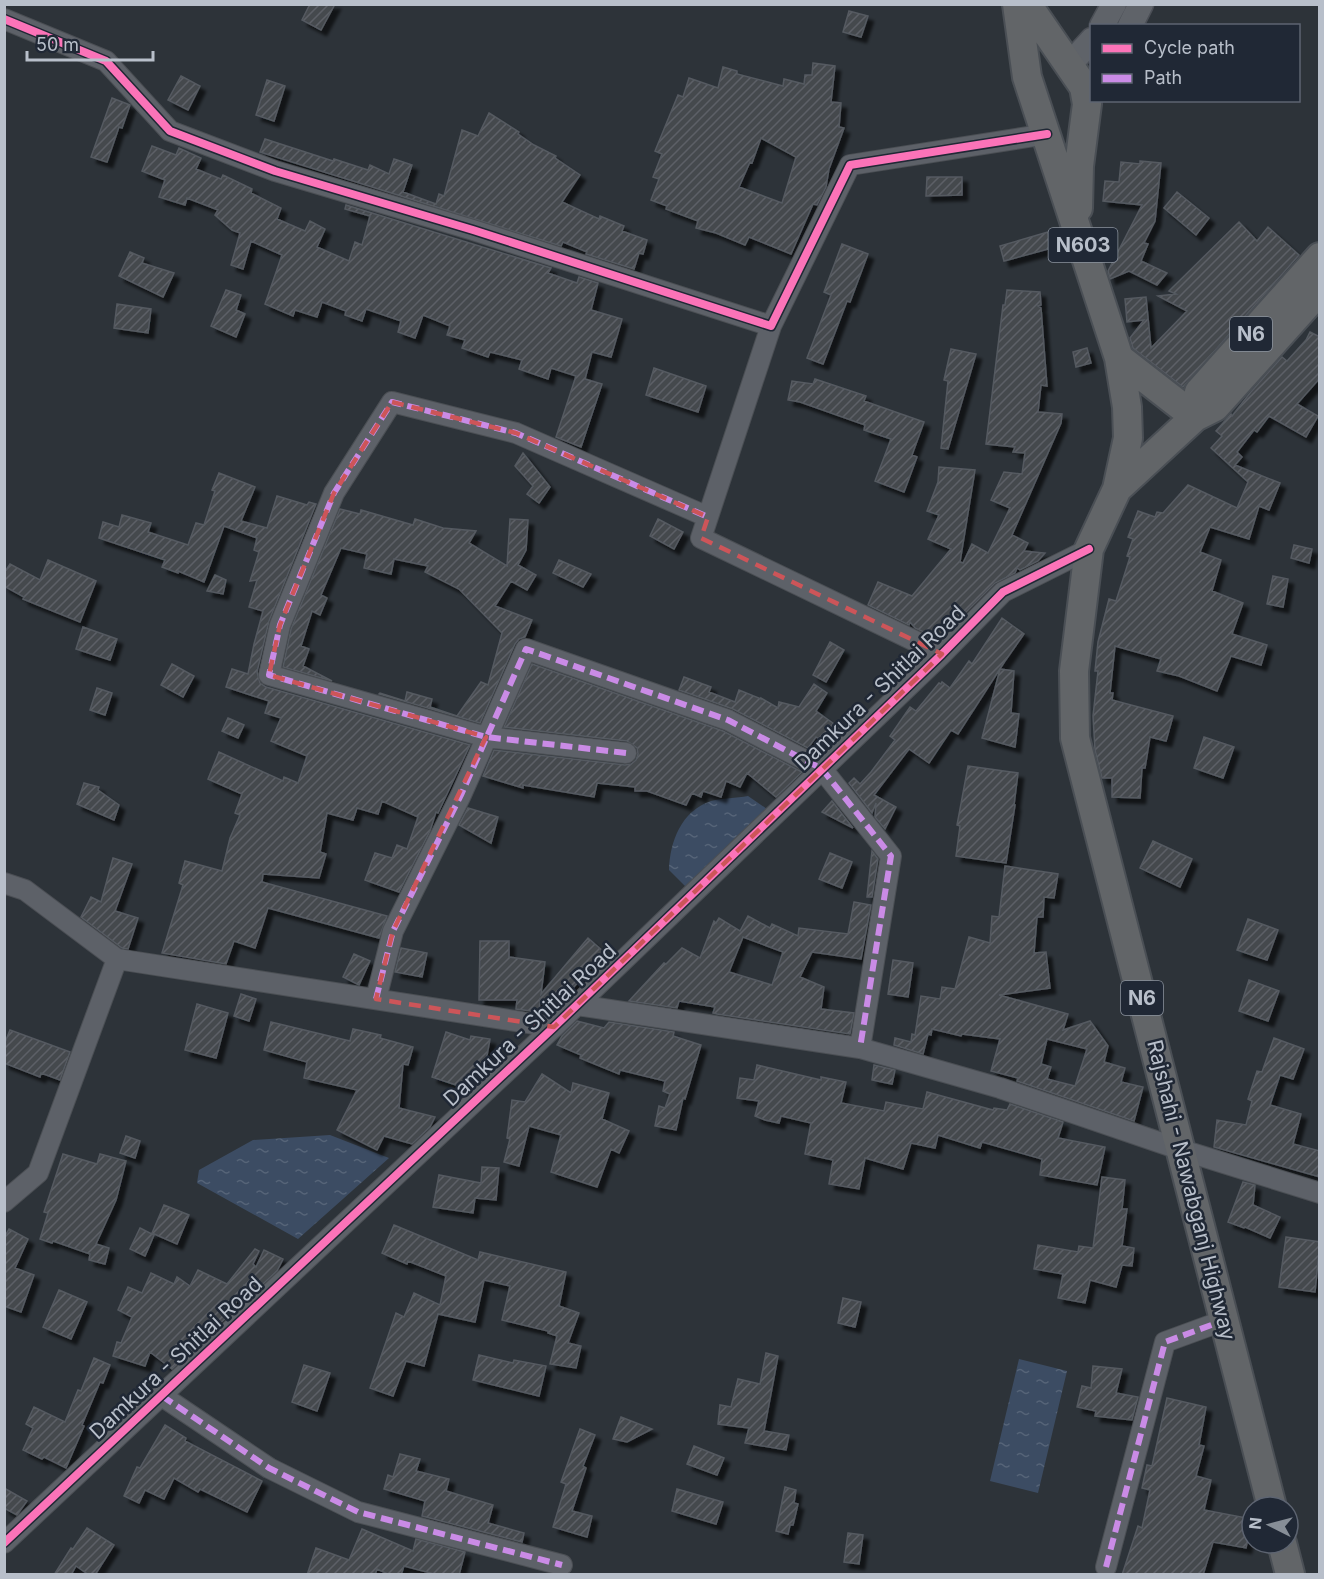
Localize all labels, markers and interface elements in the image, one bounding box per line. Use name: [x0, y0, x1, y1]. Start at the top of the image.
scale bar: [27, 24, 153, 62]
legend: [1090, 24, 1300, 102]
text: 50 m: [36, 34, 79, 55]
text: Cycle path: [1144, 37, 1235, 58]
text: Path: [1144, 67, 1182, 88]
road number: N603: [1048, 228, 1118, 262]
road number: N6: [1230, 317, 1272, 351]
street label: Damkura - Shitlai Road: [789, 600, 970, 775]
street label: Damkura - Shitlai Road: [438, 938, 621, 1111]
road number: N6: [1121, 981, 1163, 1015]
street label: Rajshahi - Nawabganj Highway: [1142, 1037, 1241, 1343]
street label: Damkura - Shitlai Road: [84, 1271, 267, 1444]
north arrow: [1240, 1495, 1300, 1555]
text: N: [1244, 1516, 1266, 1531]

